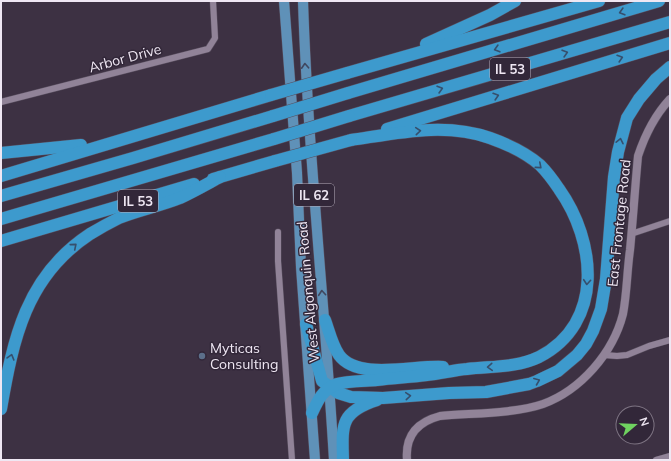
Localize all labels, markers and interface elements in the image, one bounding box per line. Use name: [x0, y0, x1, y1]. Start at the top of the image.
one-way arrow: [618, 7, 625, 16]
street label: Arbor Drive: [87, 40, 163, 76]
one-way arrow: [494, 44, 501, 53]
one-way arrow: [561, 49, 568, 58]
one-way arrow: [617, 54, 624, 63]
road number: IL 53: [490, 58, 530, 80]
one-way arrow: [301, 63, 309, 69]
one-way arrow: [437, 85, 444, 94]
one-way arrow: [492, 92, 499, 101]
one-way arrow: [415, 126, 421, 135]
one-way arrow: [616, 138, 624, 144]
street label: East Frontage Road: [603, 158, 635, 288]
one-way arrow: [534, 161, 542, 168]
road number: IL 62: [294, 184, 334, 206]
road number: IL 53: [118, 190, 158, 212]
street label: West Algonquin Road: [293, 220, 323, 364]
one-way arrow: [69, 244, 77, 251]
one-way arrow: [583, 279, 592, 285]
one-way arrow: [318, 290, 327, 296]
place label: Myticas Consulting: [210, 339, 279, 373]
marker: Myticas Consulting: [197, 351, 207, 361]
one-way arrow: [6, 354, 15, 361]
one-way arrow: [487, 363, 493, 372]
one-way arrow: [533, 378, 540, 386]
one-way arrow: [405, 392, 411, 401]
north arrow: [615, 405, 655, 445]
text: N: [636, 416, 652, 428]

